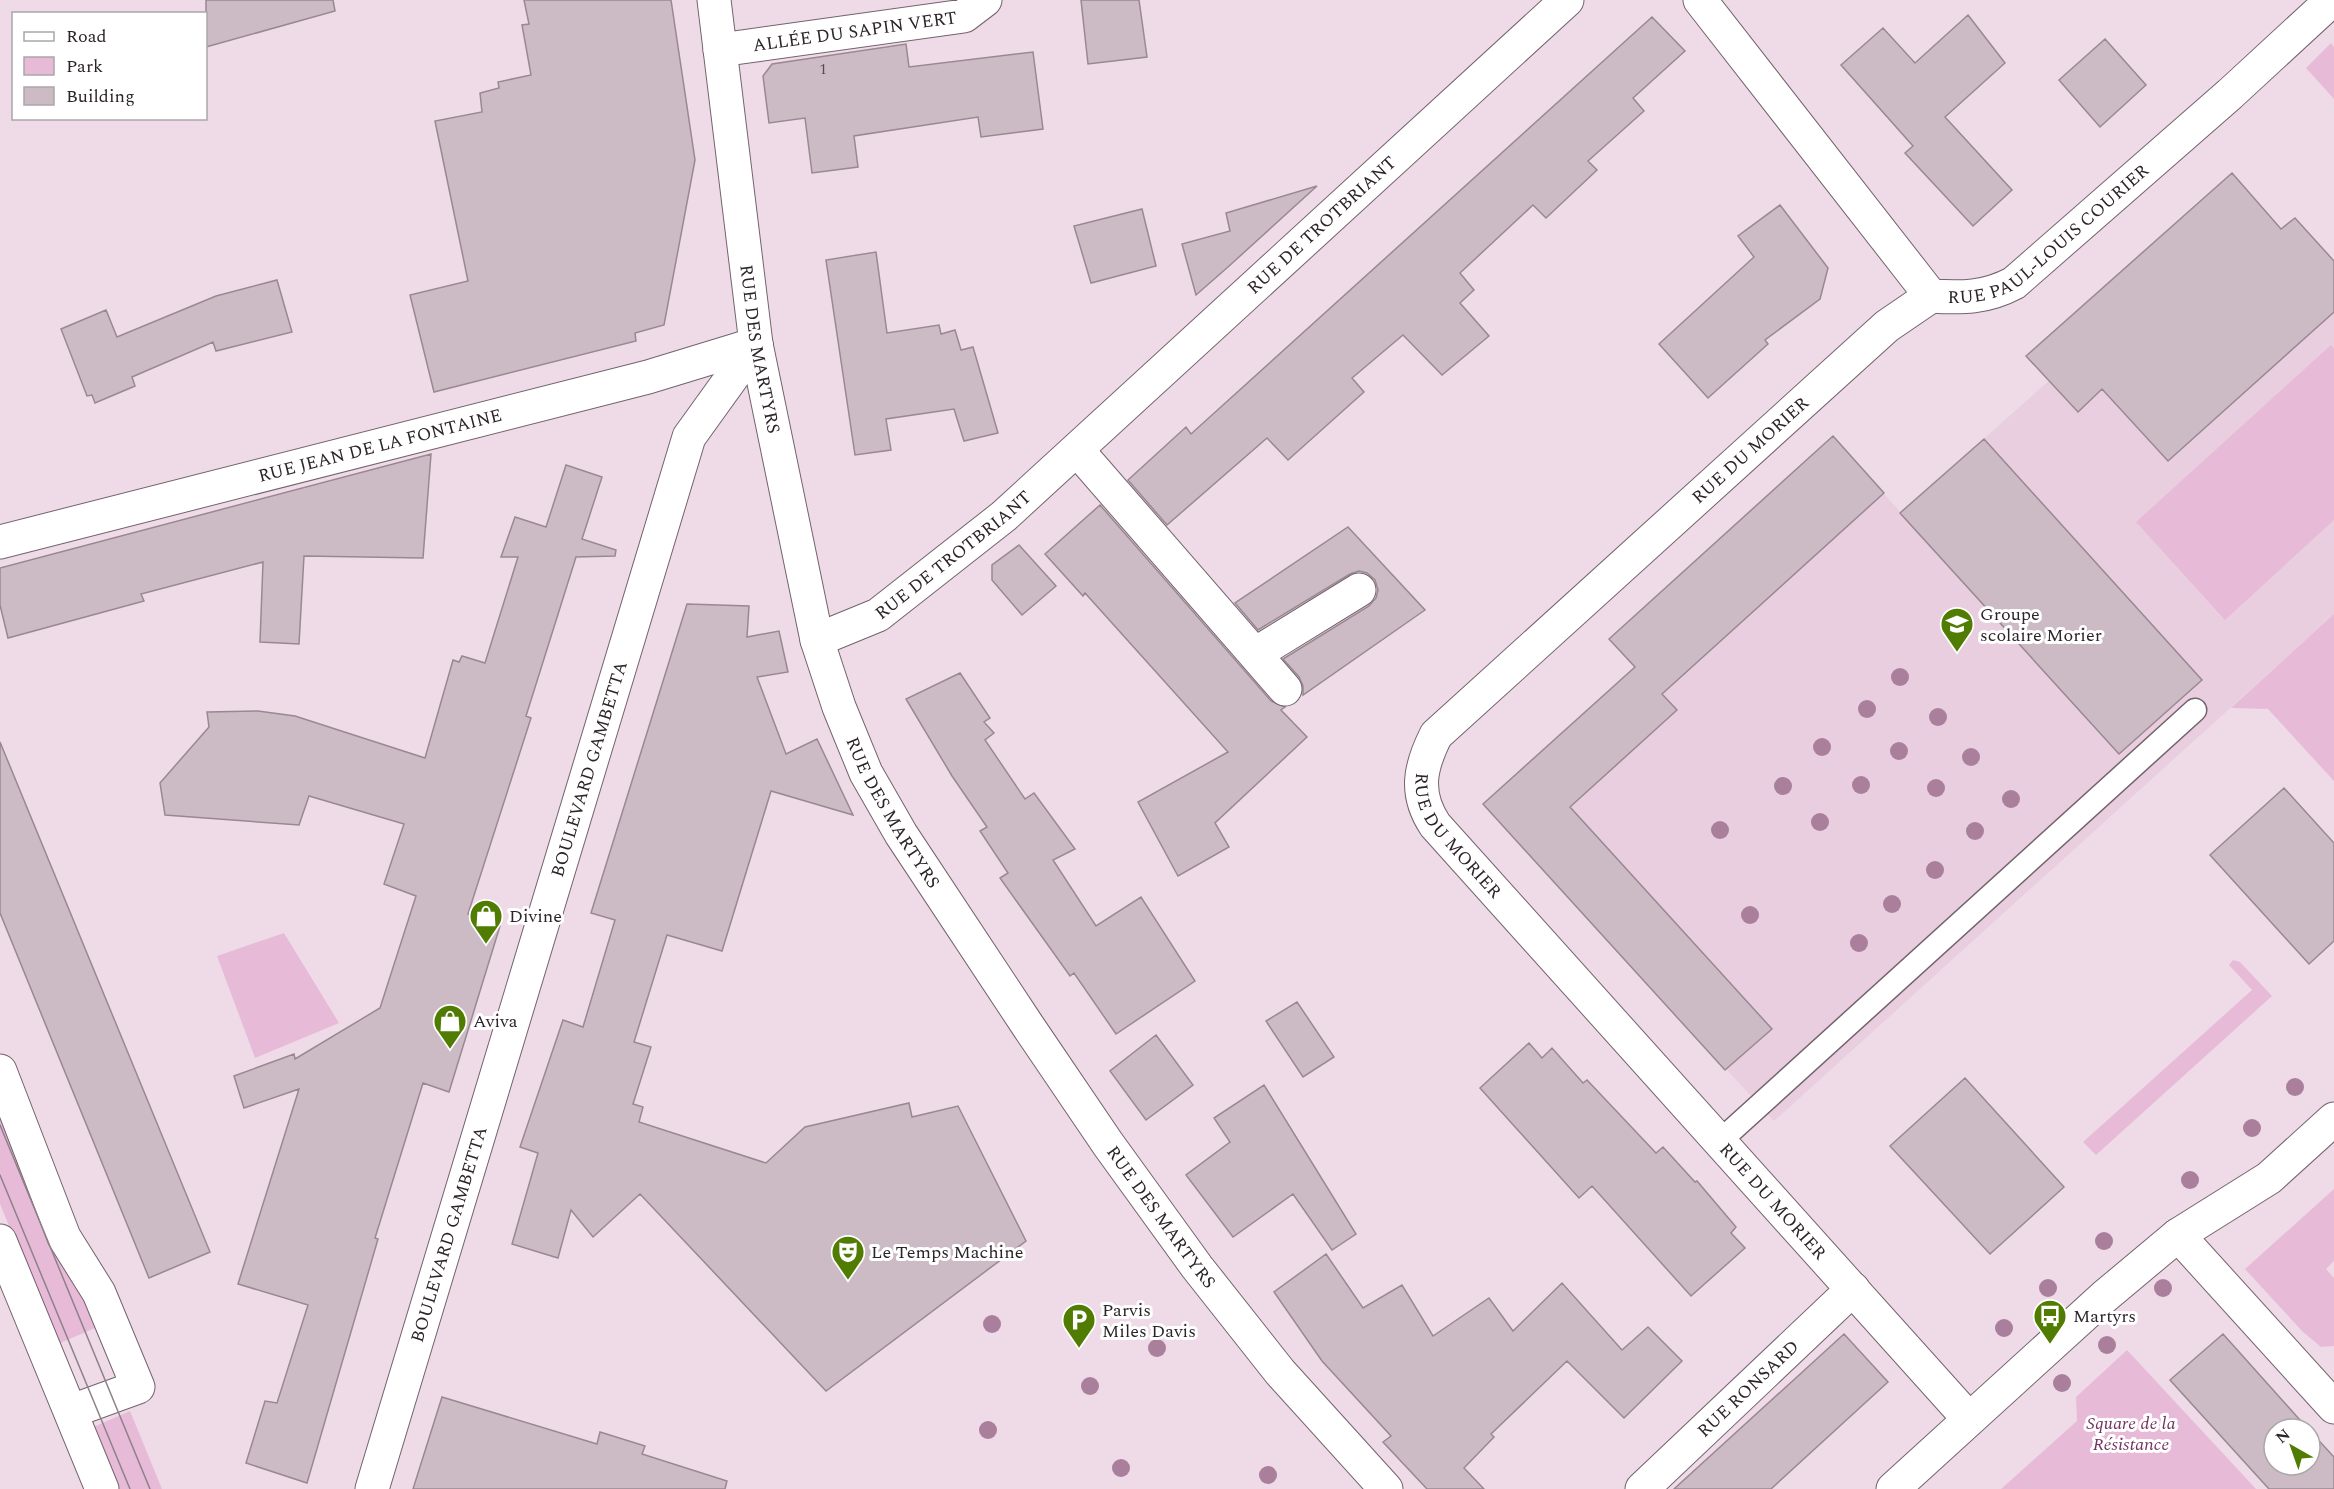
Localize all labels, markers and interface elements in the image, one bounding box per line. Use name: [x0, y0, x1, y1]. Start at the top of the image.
street label: ALLÉE DU SAPIN VERT: [751, 4, 959, 59]
legend: [12, 12, 207, 120]
text: Road: [66, 23, 107, 50]
text: Park: [66, 53, 103, 80]
house number: 1: [819, 58, 827, 81]
text: Building: [66, 83, 135, 110]
street label: RUE DE TROTBRIANT: [1241, 150, 1403, 301]
street label: RUE PAUL-LOUIS COURIER: [1947, 158, 2155, 311]
street label: RUE DES MARTYRS: [732, 263, 787, 436]
street label: RUE DU MORIER: [1686, 390, 1815, 510]
street label: RUE JEAN DE LA FONTAINE: [255, 402, 505, 490]
street label: RUE DE TROTBRIANT: [869, 484, 1038, 627]
place label: Groupe scolaire Morier: [1980, 601, 2102, 649]
school or university icon: Groupe scolaire Morier: [1939, 606, 1975, 653]
street label: BOULEVARD GAMBETTA: [544, 658, 635, 881]
street label: RUE DES MARTYRS: [839, 733, 946, 894]
street label: RUE DU MORIER: [1407, 771, 1508, 905]
shop icon: Divine: [468, 898, 504, 945]
place label: Divine: [509, 903, 562, 930]
shop icon: Aviva: [432, 1003, 468, 1050]
place label: Aviva: [473, 1008, 518, 1035]
street label: BOULEVARD GAMBETTA: [404, 1123, 495, 1346]
street label: RUE DU MORIER: [1713, 1137, 1833, 1266]
street label: RUE DES MARTYRS: [1099, 1140, 1222, 1295]
theatre icon: Le Temps Machine: [830, 1234, 866, 1281]
place label: Le Temps Machine: [871, 1239, 1023, 1266]
place label: Parvis Miles Davis: [1102, 1297, 1196, 1345]
bus stop icon: Martyrs: [2032, 1298, 2068, 1345]
parking icon: Parvis Miles Davis: [1061, 1302, 1097, 1349]
place label: Martyrs: [2073, 1303, 2136, 1330]
street label: RUE RONSARD: [1691, 1334, 1805, 1444]
park label: Square de la Résistance: [2086, 1410, 2176, 1458]
north arrow: [2262, 1417, 2322, 1477]
text: N: [2270, 1423, 2296, 1450]

